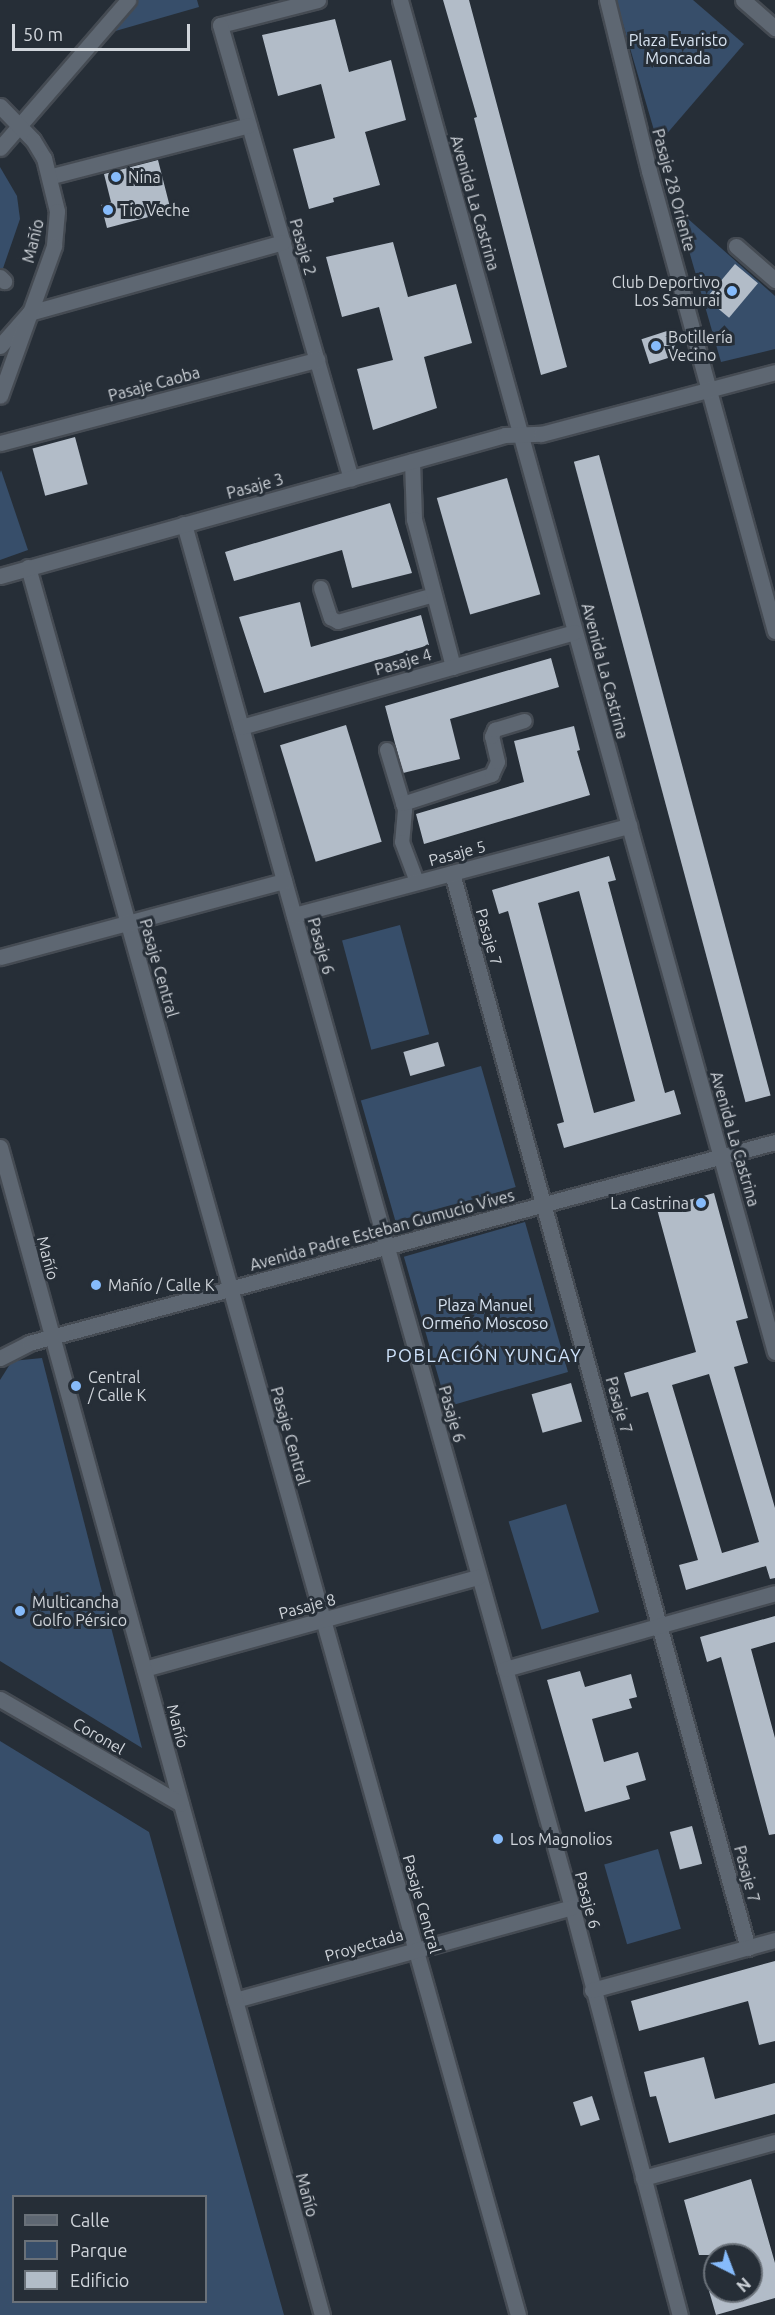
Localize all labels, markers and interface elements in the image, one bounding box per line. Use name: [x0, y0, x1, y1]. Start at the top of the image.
scale bar: [15, 12, 194, 50]
text: 50 m: [23, 24, 63, 44]
park label: Plaza Evaristo Moncada: [629, 30, 727, 68]
street label: Pasaje 28 Oriente: [648, 126, 700, 254]
street label: Avenida La Castrina: [447, 133, 503, 273]
place label: Nina: [128, 167, 161, 187]
marker: Nina: [109, 170, 123, 184]
place label: Tio Veche: [120, 200, 190, 220]
marker: Tio Veche: [101, 203, 115, 217]
street label: Pasaje 2: [286, 216, 320, 278]
street label: Mañío: [18, 217, 48, 265]
place label: Club Deportivo Los Samurai: [612, 272, 720, 310]
marker: Club Deportivo Los Samurai: [725, 284, 739, 298]
place label: Botillería Vecino: [668, 327, 733, 365]
marker: Botillería Vecino: [649, 339, 663, 353]
street label: Pasaje Caoba: [106, 363, 202, 405]
street label: Pasaje 3: [224, 469, 286, 503]
street label: Avenida La Castrina: [578, 601, 632, 741]
street label: Pasaje 4: [372, 645, 434, 679]
street label: Pasaje 5: [426, 836, 488, 870]
street label: Pasaje 7: [472, 906, 506, 968]
street label: Pasaje 6: [304, 915, 338, 977]
street label: Pasaje Central: [136, 916, 182, 1020]
street label: Avenida La Castrina: [707, 1069, 763, 1209]
street label: Avenida Padre Esteban Gumucio Vives: [248, 1185, 516, 1275]
place label: La Castrina: [610, 1193, 689, 1213]
marker: La Castrina: [694, 1196, 708, 1210]
street label: Mañío: [33, 1234, 63, 1282]
place label: Mañío / Calle K: [108, 1275, 214, 1295]
marker: Mañío / Calle K: [89, 1278, 103, 1292]
park label: Plaza Manuel Ormeño Moscoso: [422, 1295, 548, 1333]
district label: POBLACIÓN YUNGAY: [386, 1344, 582, 1366]
place label: Central / Calle K: [88, 1367, 146, 1405]
street label: Pasaje 7: [602, 1374, 636, 1436]
marker: Central / Calle K: [69, 1379, 83, 1393]
street label: Pasaje 6: [435, 1383, 469, 1445]
street label: Pasaje Central: [267, 1384, 313, 1488]
street label: Pasaje 8: [276, 1589, 338, 1623]
place label: Multicancha Golfo Pérsico: [32, 1592, 127, 1630]
marker: Multicancha Golfo Pérsico: [13, 1604, 27, 1618]
street label: Mañío: [163, 1702, 193, 1750]
street label: Coronel: [70, 1714, 128, 1758]
place label: Los Magnolios: [510, 1829, 612, 1849]
marker: Los Magnolios: [491, 1832, 505, 1846]
street label: Pasaje 7: [730, 1843, 764, 1905]
street label: Pasaje Central: [399, 1852, 445, 1956]
street label: Pasaje 6: [571, 1869, 605, 1931]
street label: Proyectada: [322, 1925, 406, 1965]
street label: Mañío: [292, 2171, 322, 2219]
legend: [12, 2195, 207, 2303]
text: Calle: [70, 2210, 110, 2230]
text: Parque: [70, 2240, 127, 2260]
north arrow: [703, 2243, 763, 2303]
text: Edificio: [70, 2270, 129, 2290]
text: N: [733, 2274, 754, 2296]

